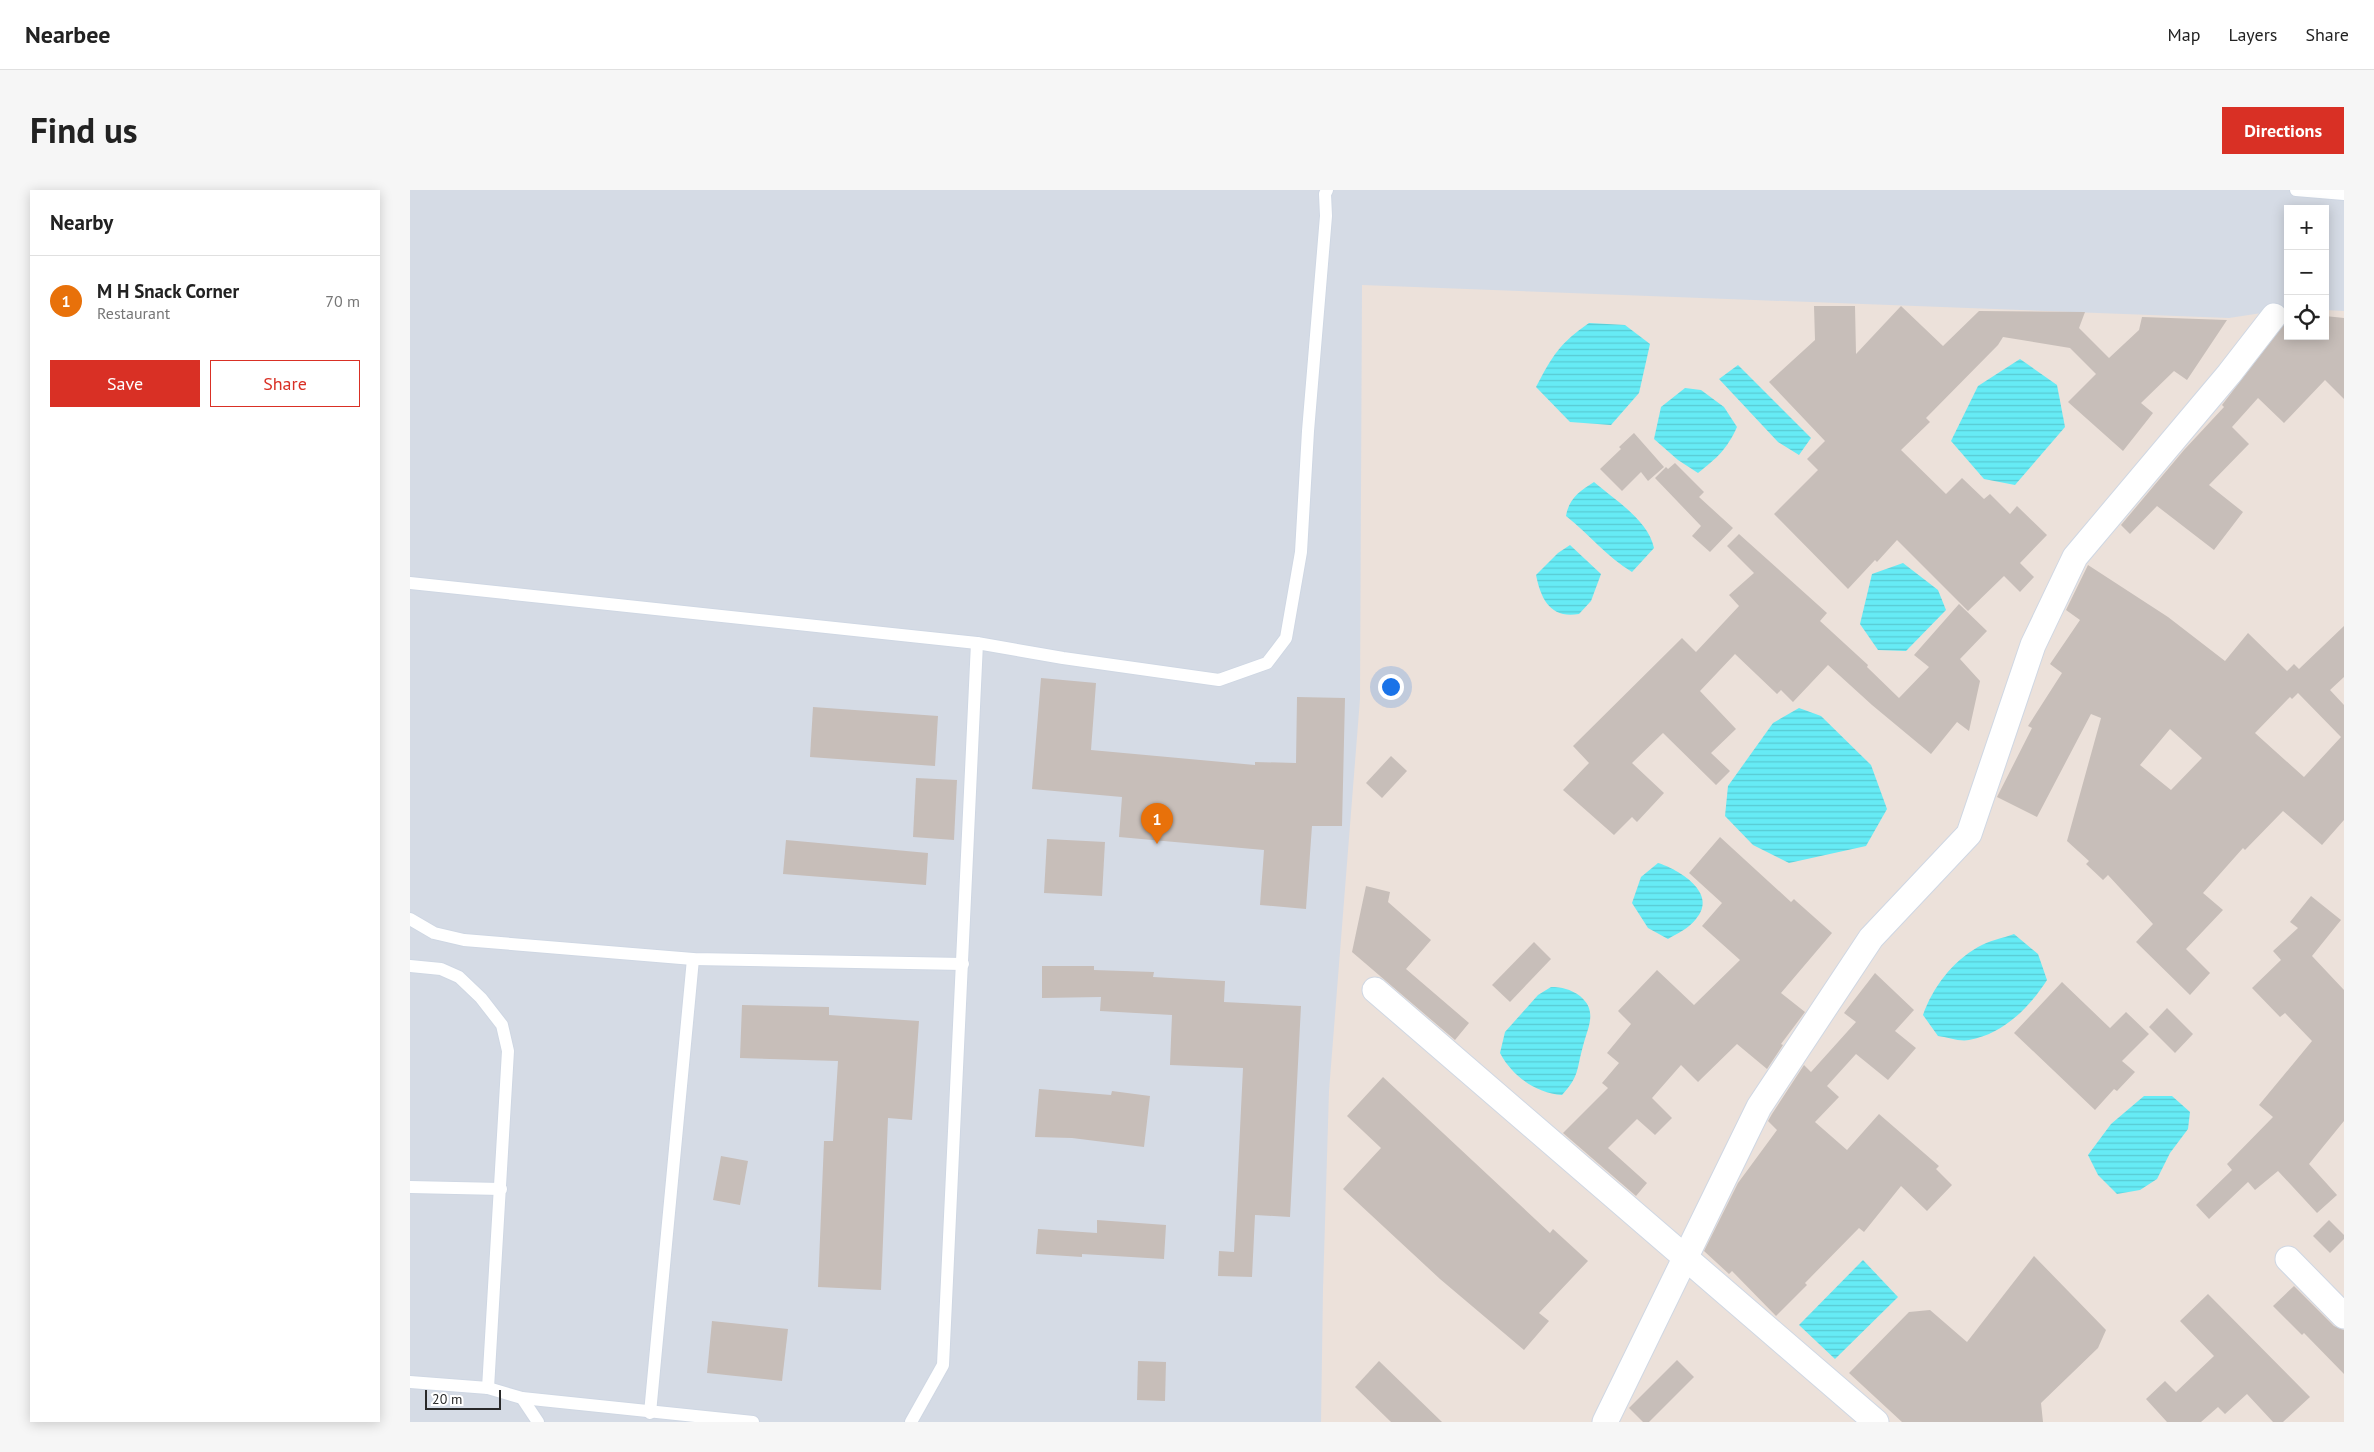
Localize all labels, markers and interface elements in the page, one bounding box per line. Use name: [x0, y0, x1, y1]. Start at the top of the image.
text: Nearbee: [25, 19, 110, 50]
text: Map: [2168, 23, 2200, 46]
text: Layers: [2228, 23, 2277, 46]
text: Share: [2305, 23, 2349, 46]
text: Find us: [30, 107, 138, 153]
button: Directions: [2222, 107, 2344, 154]
map controls: [2284, 205, 2329, 340]
button: +: [2284, 205, 2329, 250]
text: Nearby: [50, 209, 113, 236]
button: −: [2284, 250, 2329, 295]
text: M H Snack Corner: [97, 279, 239, 303]
text: 1: [61, 291, 71, 311]
text: 70 m: [325, 291, 360, 311]
button: locate: [2284, 295, 2329, 340]
text: Restaurant: [97, 303, 170, 323]
button: Save: [50, 360, 200, 407]
button: Share: [210, 360, 360, 407]
your location: [1378, 674, 1404, 700]
pin: 1: [1141, 803, 1173, 844]
scale bar: [425, 1387, 501, 1410]
text: 20 m: [432, 1390, 462, 1408]

